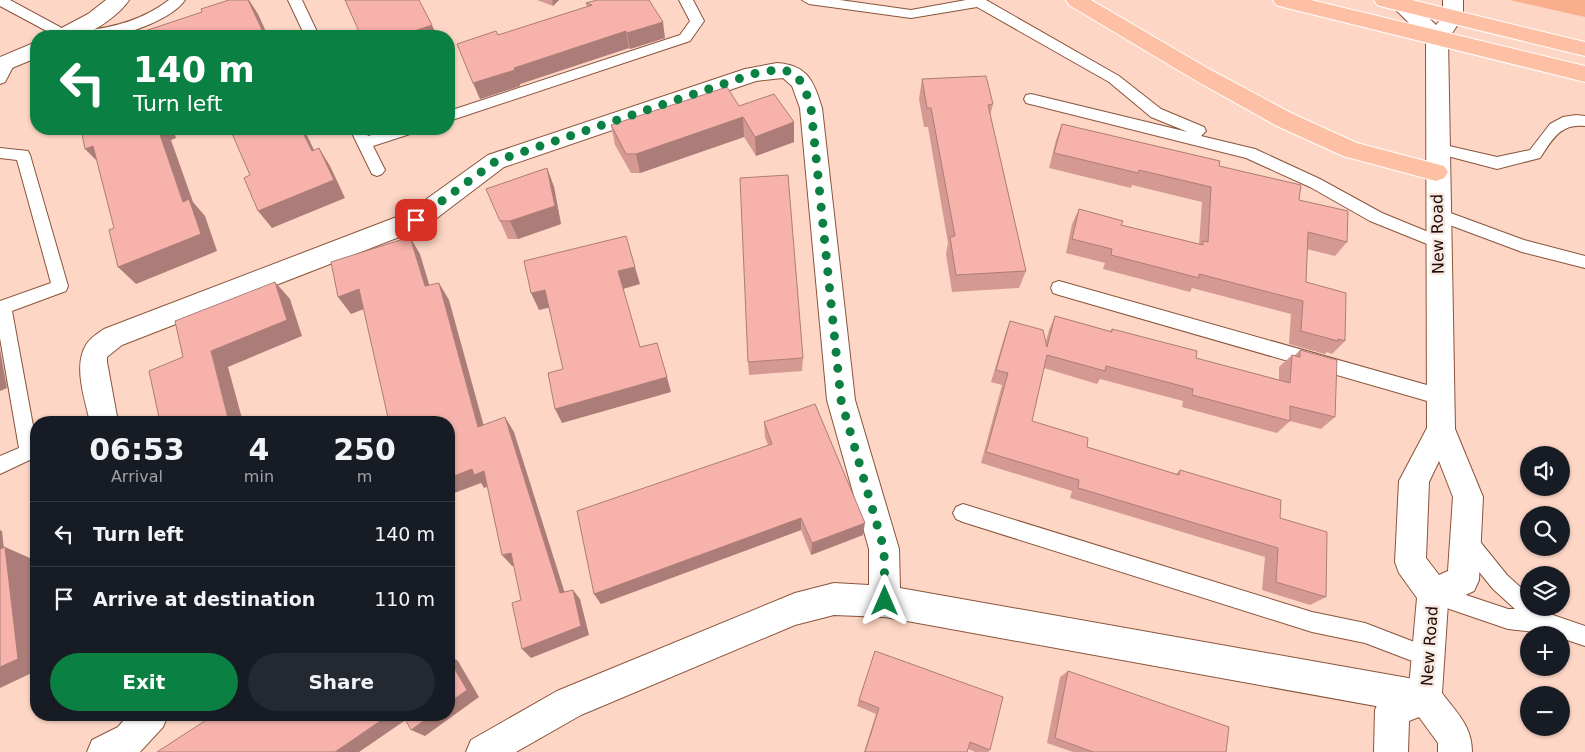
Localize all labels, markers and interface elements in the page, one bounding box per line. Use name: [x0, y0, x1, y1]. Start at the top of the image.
icon: left: [50, 50, 115, 115]
text: 140 m: [133, 50, 255, 90]
text: Turn left: [133, 91, 222, 116]
street label: New Road: [1427, 194, 1448, 274]
pin: [395, 199, 437, 241]
icon: arrive: [402, 206, 430, 234]
text: 06:53: [89, 432, 185, 467]
text: 4: [248, 432, 269, 467]
text: 250: [333, 432, 396, 467]
map controls: [1520, 446, 1570, 736]
button: sound: [1520, 446, 1570, 496]
text: Arrival: [111, 467, 163, 486]
text: min: [244, 467, 274, 486]
text: m: [357, 467, 372, 486]
button: search: [1520, 506, 1570, 556]
icon: left: [50, 520, 78, 548]
text: Turn left: [93, 523, 184, 545]
text: 140 m: [374, 523, 435, 545]
button: layers: [1520, 566, 1570, 616]
position arrow: [858, 574, 910, 626]
icon: arrive: [50, 585, 78, 613]
text: Arrive at destination: [93, 588, 315, 610]
text: 110 m: [374, 588, 435, 610]
street label: New Road: [1417, 605, 1442, 687]
button: +: [1520, 626, 1570, 676]
button: Exit: [50, 653, 238, 711]
button: Share: [248, 653, 435, 711]
button: −: [1520, 686, 1570, 736]

